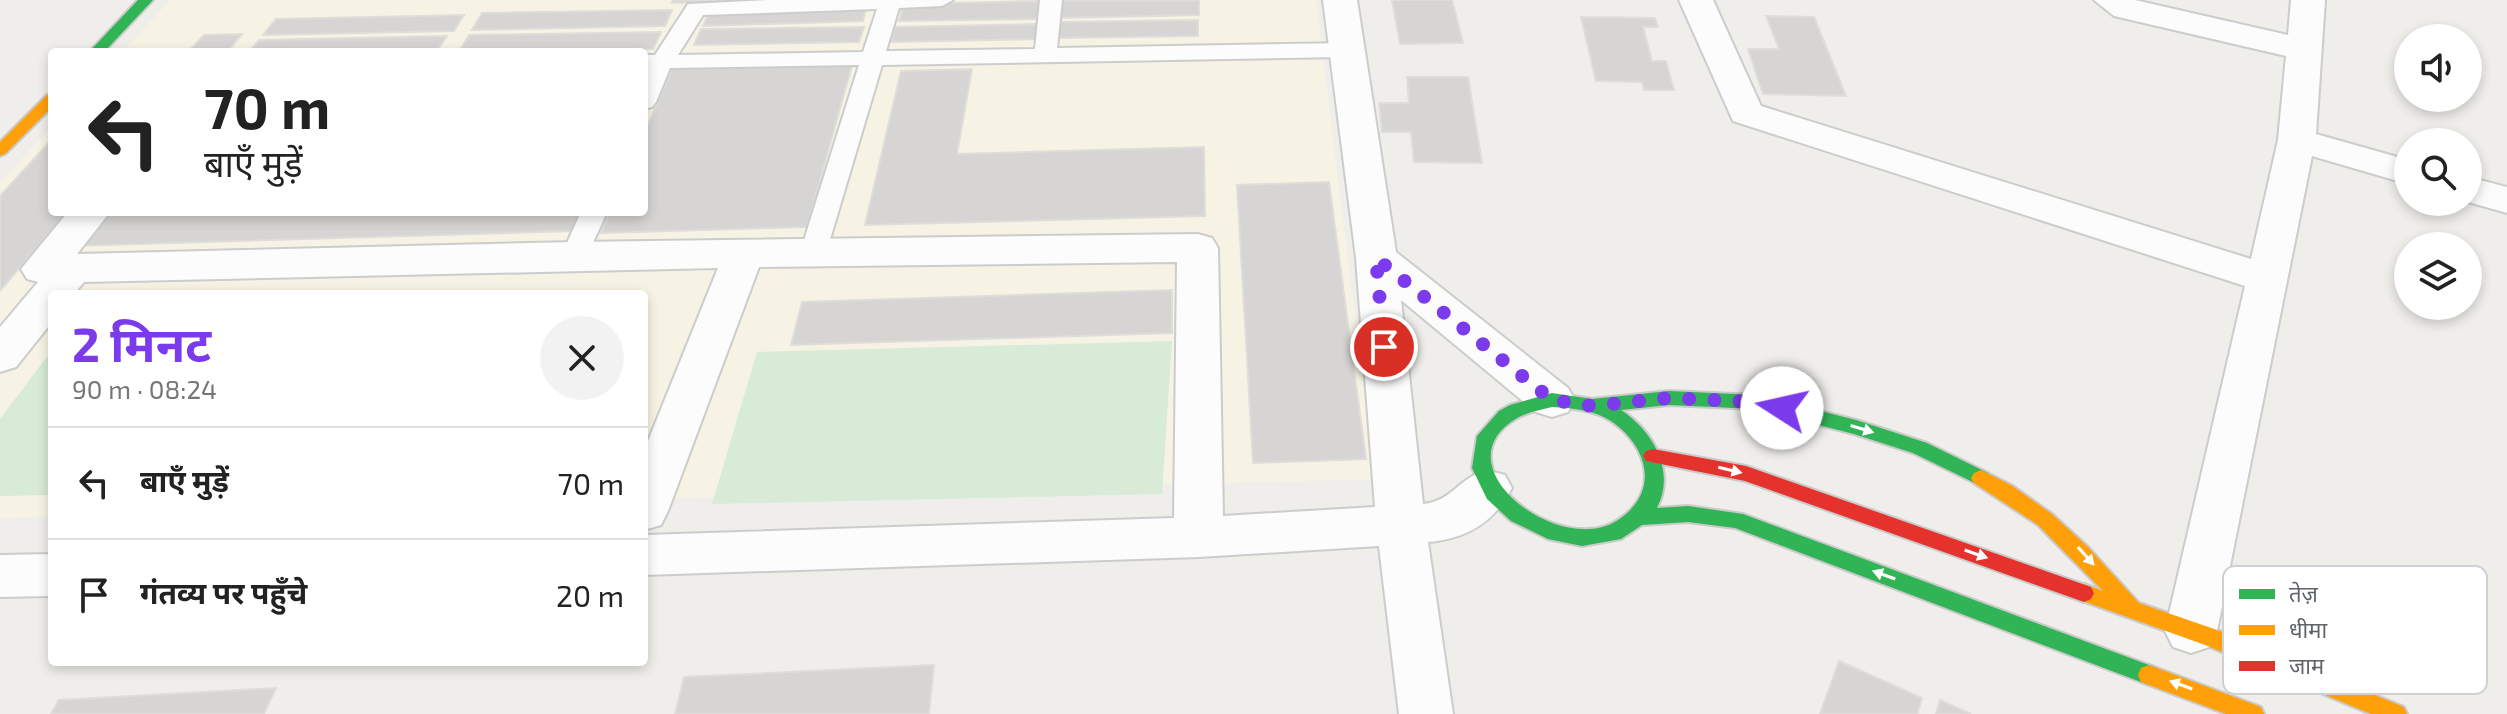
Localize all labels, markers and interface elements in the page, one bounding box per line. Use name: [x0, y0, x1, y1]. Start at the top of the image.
map controls: [2394, 24, 2482, 320]
button: sound: [2394, 24, 2482, 112]
text: 70 m: [204, 73, 330, 140]
icon: left: [72, 80, 176, 184]
button: search: [2394, 128, 2482, 216]
text: बाएँ मुड़ें: [204, 141, 303, 184]
button: layers: [2394, 232, 2482, 320]
pin: [1350, 313, 1418, 381]
text: 2 मिनट: [72, 314, 211, 372]
button: close: [540, 316, 624, 400]
icon: arrive: [1362, 325, 1406, 369]
position arrow: [1740, 366, 1824, 450]
text: 90 m · 08:24: [72, 373, 217, 404]
one-way arrow: [1851, 423, 1875, 436]
icon: left: [72, 461, 116, 505]
text: बाएँ मुड़ें: [140, 462, 229, 498]
one-way arrow: [1718, 464, 1743, 477]
text: 70 m: [558, 465, 624, 501]
one-way arrow: [2076, 546, 2094, 565]
one-way arrow: [1964, 549, 1988, 561]
legend: [2223, 566, 2487, 694]
one-way arrow: [1872, 568, 1896, 581]
icon: arrive: [72, 573, 116, 617]
text: गंतव्य पर पहुँचे: [140, 574, 307, 610]
text: 20 m: [556, 577, 624, 613]
text: तेज़: [2289, 580, 2319, 606]
text: धीमा: [2289, 616, 2327, 642]
text: जाम: [2289, 652, 2325, 678]
one-way arrow: [2168, 678, 2192, 691]

